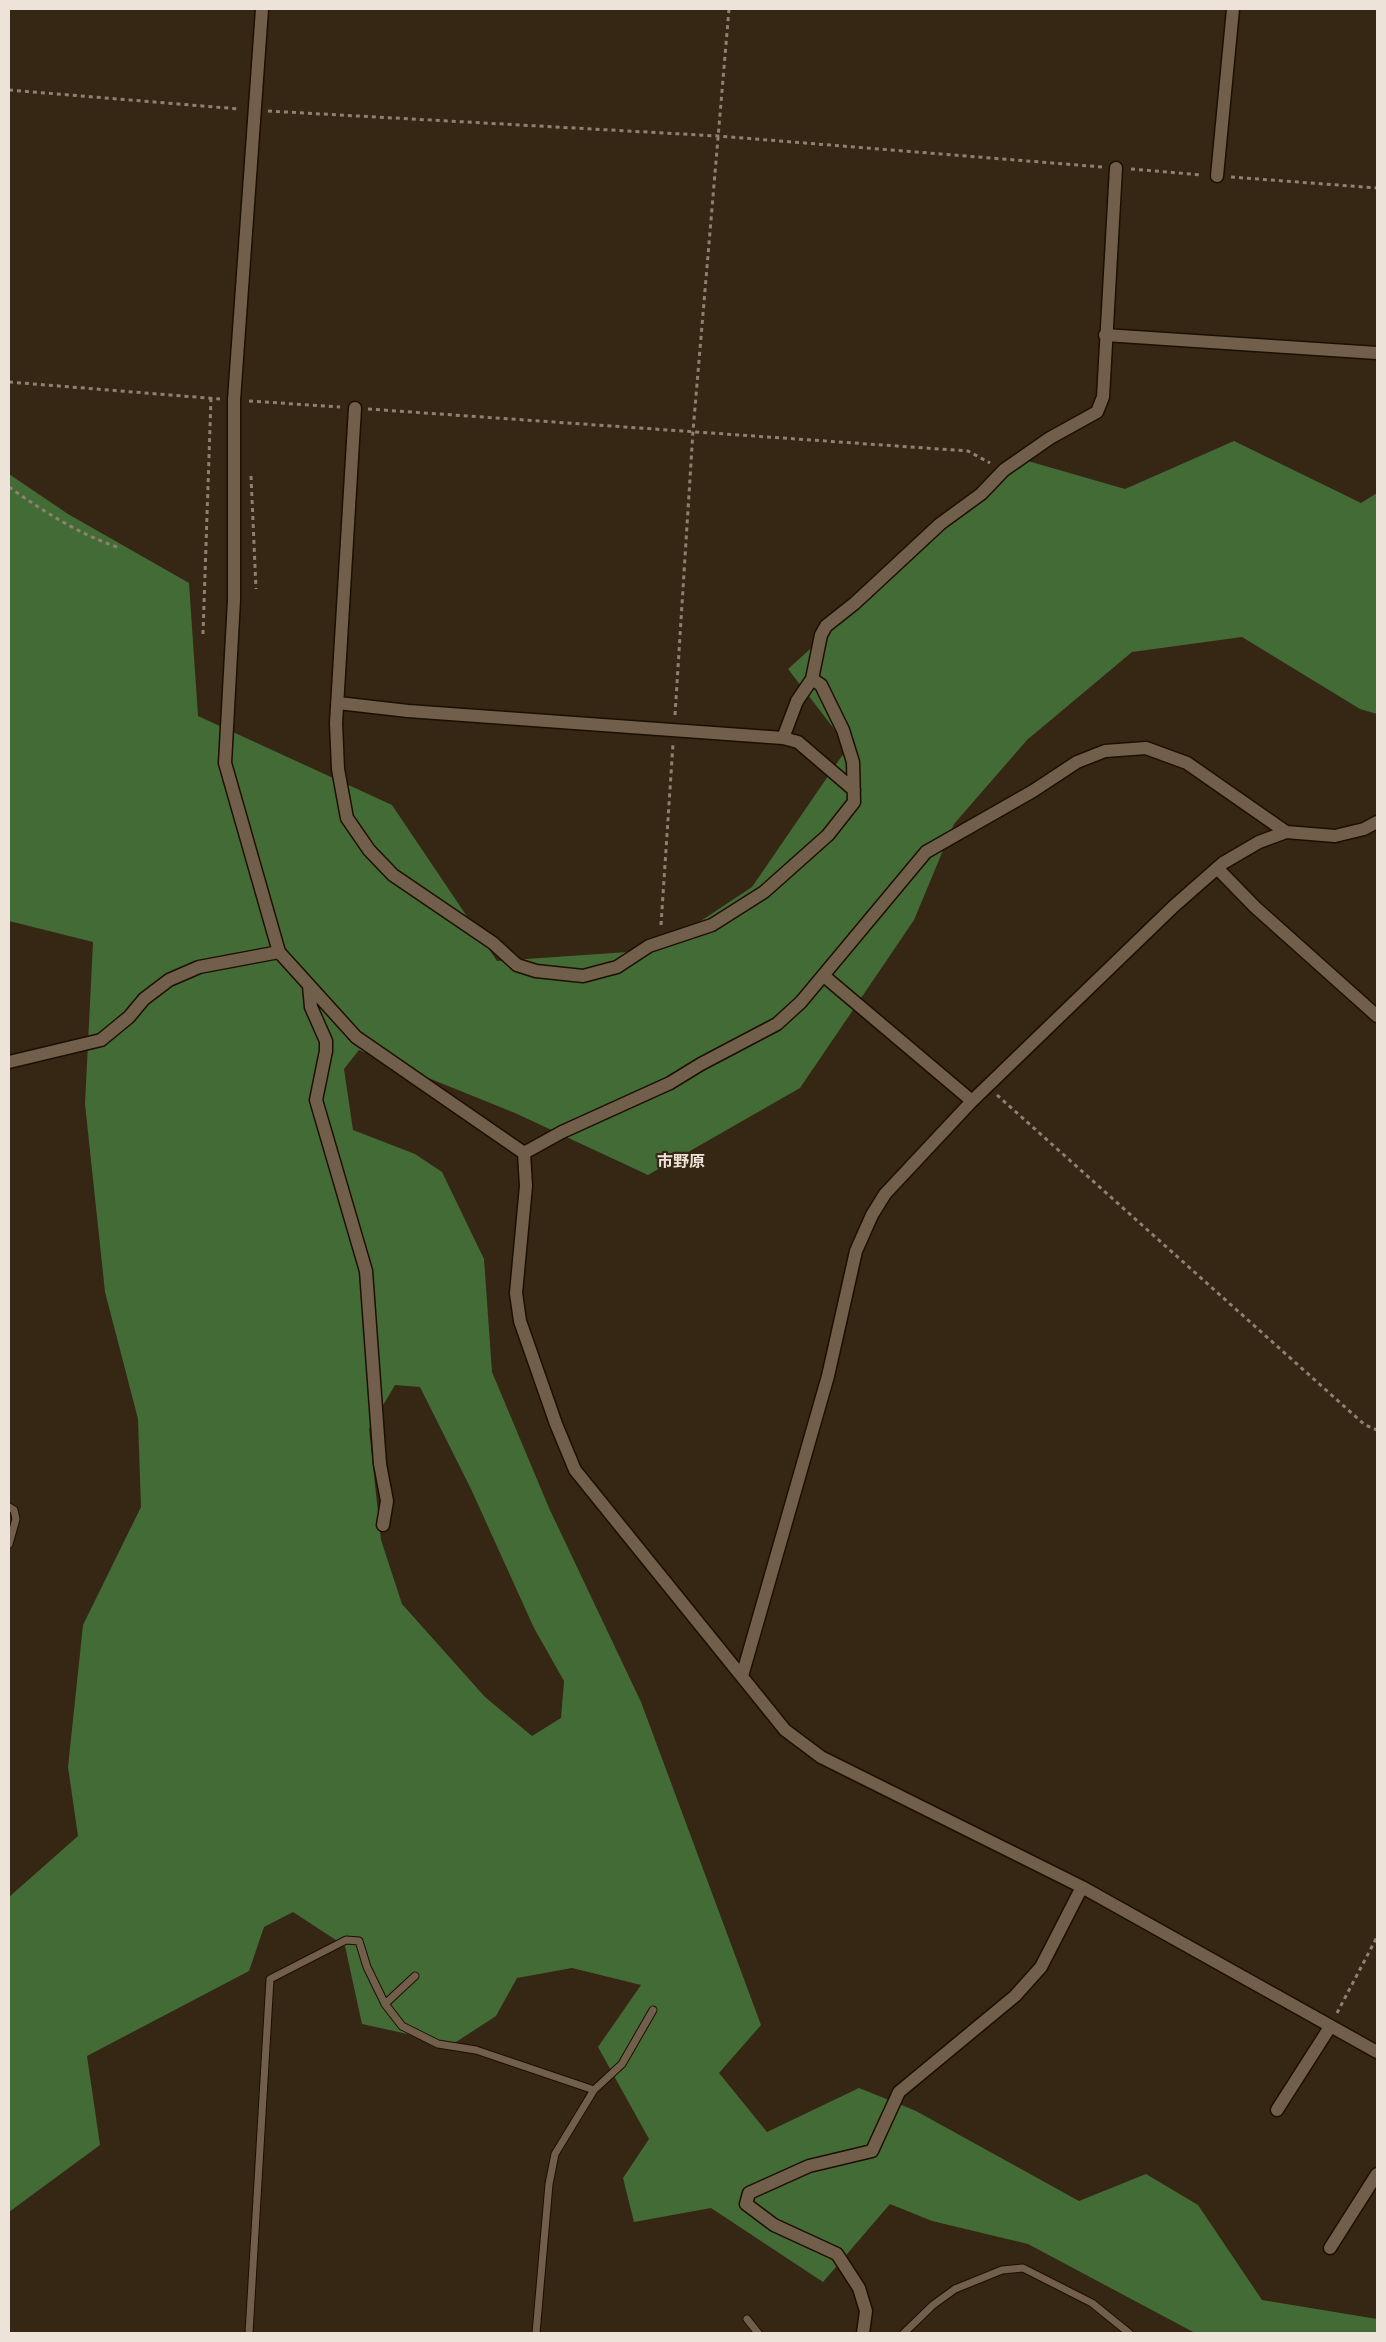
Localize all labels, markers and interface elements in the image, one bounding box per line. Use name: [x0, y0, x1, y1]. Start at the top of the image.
district label: 市野原: [657, 1152, 705, 1172]

